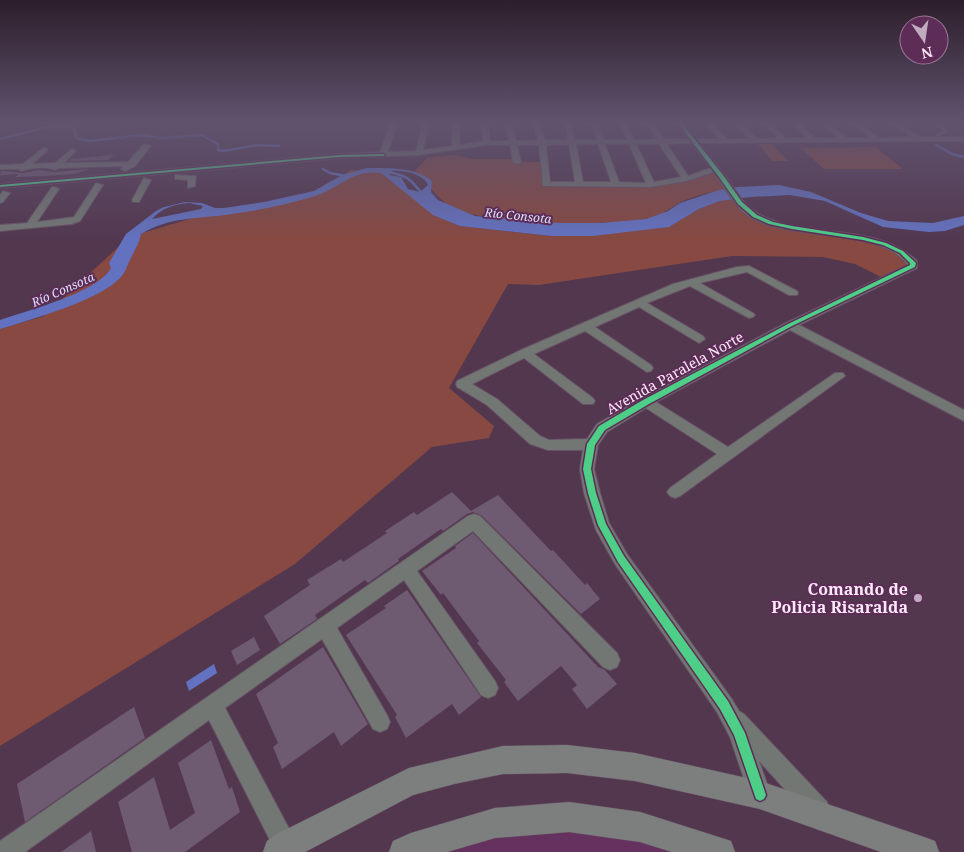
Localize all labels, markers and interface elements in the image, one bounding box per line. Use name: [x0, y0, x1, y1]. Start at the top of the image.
north arrow: [899, 15, 949, 65]
text: N: [920, 43, 935, 64]
water label: Río Consota: [483, 203, 552, 227]
water label: Río Consota: [28, 268, 97, 311]
street label: Avenida Paralela Norte: [603, 327, 747, 418]
place label: Comando de Policia Risaralda: [771, 578, 908, 618]
marker: Comando de Policia Risaralda: [912, 592, 924, 604]

